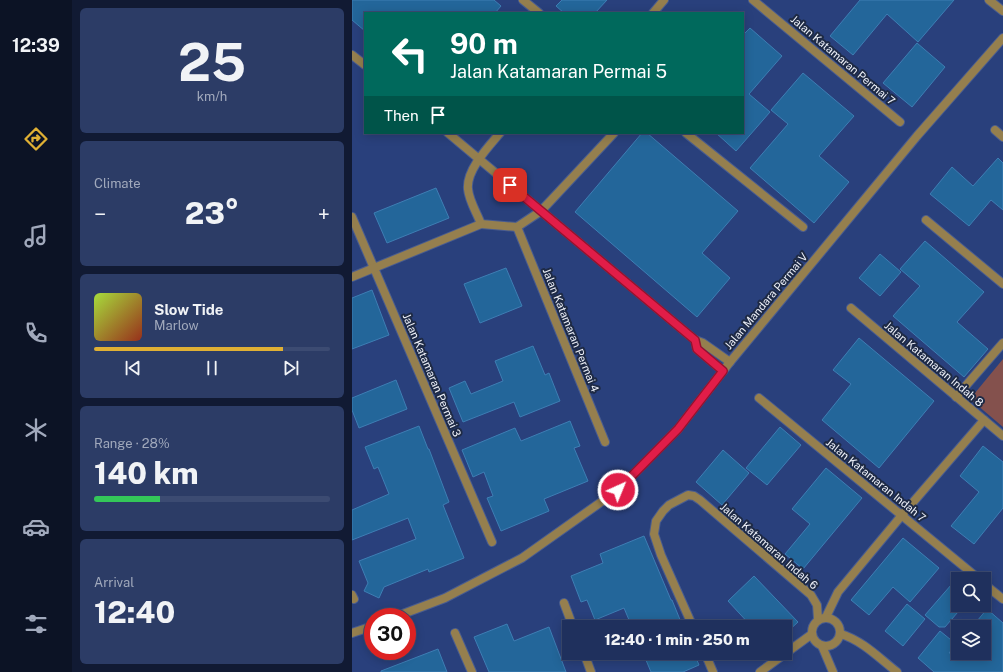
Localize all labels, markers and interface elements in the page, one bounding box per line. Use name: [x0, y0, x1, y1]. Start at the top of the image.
street label: Jalan Katamaran Permai 7: [789, 13, 898, 107]
text: 90 m: [450, 27, 518, 60]
icon: left: [384, 28, 436, 80]
text: 25: [178, 32, 246, 93]
text: 12:39: [12, 35, 60, 56]
text: Jalan Katamaran Permai 5: [450, 61, 667, 82]
text: km/h: [197, 89, 227, 104]
icon: arrive: [427, 104, 449, 126]
text: Then: [384, 107, 419, 124]
icon: directions: [22, 125, 50, 153]
pin: [493, 168, 527, 202]
icon: arrive: [499, 174, 521, 196]
text: Climate: [94, 176, 141, 191]
text: 23°: [185, 195, 239, 231]
text: −: [94, 201, 106, 227]
text: +: [318, 201, 330, 227]
icon: music: [22, 222, 50, 250]
street label: Jalan Mandara Permai V: [722, 250, 810, 352]
street label: Jalan Katamaran Permai 4: [541, 266, 601, 394]
text: Slow Tide: [154, 301, 223, 318]
street label: Jalan Katamaran Permai 3: [401, 312, 463, 438]
text: Marlow: [154, 318, 199, 333]
icon: phone: [22, 319, 50, 347]
street label: Jalan Katamaran Indah 8: [882, 319, 986, 409]
icon: previous: [122, 357, 144, 379]
icon: pause: [201, 357, 223, 379]
icon: next: [280, 357, 302, 379]
icon: climate: [22, 416, 50, 444]
text: Range · 28%: [94, 436, 170, 451]
street label: Jalan Katamaran Indah 7: [824, 436, 929, 524]
text: 140 km: [94, 455, 198, 491]
position arrow: [597, 469, 639, 511]
street label: Jalan Katamaran Indah 6: [718, 500, 820, 592]
icon: car: [22, 513, 50, 541]
map controls: [951, 572, 991, 660]
button: search: [951, 572, 991, 612]
text: Arrival: [94, 575, 134, 590]
text: 12:40: [94, 594, 175, 630]
speed limit sign: 30: [364, 608, 416, 660]
icon: filters: [22, 610, 50, 638]
button: layers: [951, 620, 991, 660]
text: 12:40 · 1 min · 250 m: [604, 631, 750, 648]

